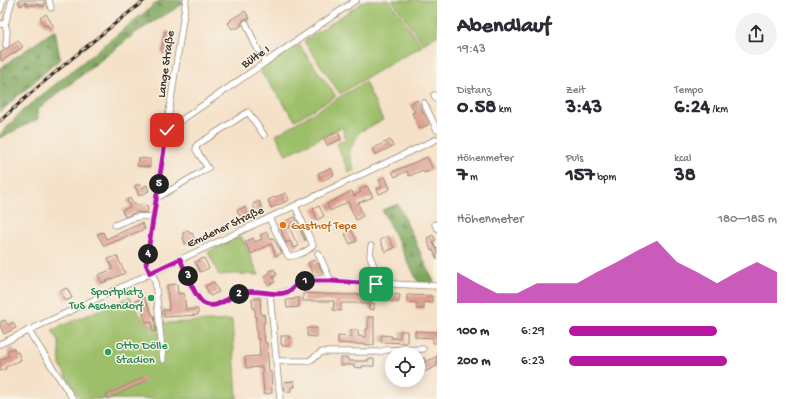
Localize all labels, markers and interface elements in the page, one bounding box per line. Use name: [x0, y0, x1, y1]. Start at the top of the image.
button: share: [735, 13, 777, 55]
text: Abendlauf: [457, 14, 550, 40]
street label: Lange Straße: [155, 29, 179, 99]
text: 19:43: [457, 42, 486, 57]
street label: Bülte I: [238, 43, 273, 73]
text: Distanz: [457, 85, 491, 97]
text: Zeit: [566, 85, 585, 97]
text: Tempo: [674, 85, 703, 97]
text: 0.58: [457, 97, 496, 120]
text: 3:43: [566, 97, 602, 120]
text: 6:24: [674, 97, 710, 120]
text: km: [496, 104, 511, 116]
text: /km: [710, 104, 728, 116]
pin: [150, 113, 184, 147]
icon: check: [156, 119, 178, 141]
text: Höhenmeter: [457, 153, 513, 165]
text: Puls: [566, 153, 583, 165]
text: kcal: [674, 153, 692, 165]
text: 7: [457, 165, 467, 188]
text: 157: [566, 165, 595, 188]
text: 38: [674, 165, 696, 188]
text: m: [467, 172, 478, 184]
text: bpm: [595, 172, 616, 184]
pin: 5: [149, 174, 169, 194]
text: 5: [156, 178, 162, 190]
street label: Emdener Straße: [185, 204, 267, 252]
text: Höhenmeter: [457, 212, 524, 227]
text: 180–185 m: [718, 212, 777, 227]
marker: Gasthof Tepe: [278, 220, 288, 230]
place label: Gasthof Tepe: [291, 220, 357, 234]
pin: 4: [138, 244, 158, 264]
text: 4: [145, 248, 151, 260]
pin: 3: [178, 266, 198, 286]
pin: [359, 267, 393, 301]
text: 3: [185, 270, 191, 282]
pin: 1: [295, 271, 315, 291]
icon: arrive: [365, 273, 387, 295]
text: 1: [303, 275, 307, 287]
pin: 2: [229, 284, 249, 304]
place label: Sportplatz TuS Aschendorf: [68, 286, 144, 314]
text: 2: [236, 288, 242, 300]
marker: Sportplatz TuS Aschendorf: [146, 293, 156, 303]
text: 100 m: [457, 324, 489, 339]
text: 6:29: [521, 324, 545, 339]
place label: Otto Dölle Stadion: [116, 340, 168, 368]
marker: Otto Dölle Stadion: [103, 347, 113, 357]
map controls: [385, 347, 425, 387]
button: locate: [385, 347, 425, 387]
text: 200 m: [457, 354, 490, 369]
text: 6:23: [521, 354, 545, 369]

